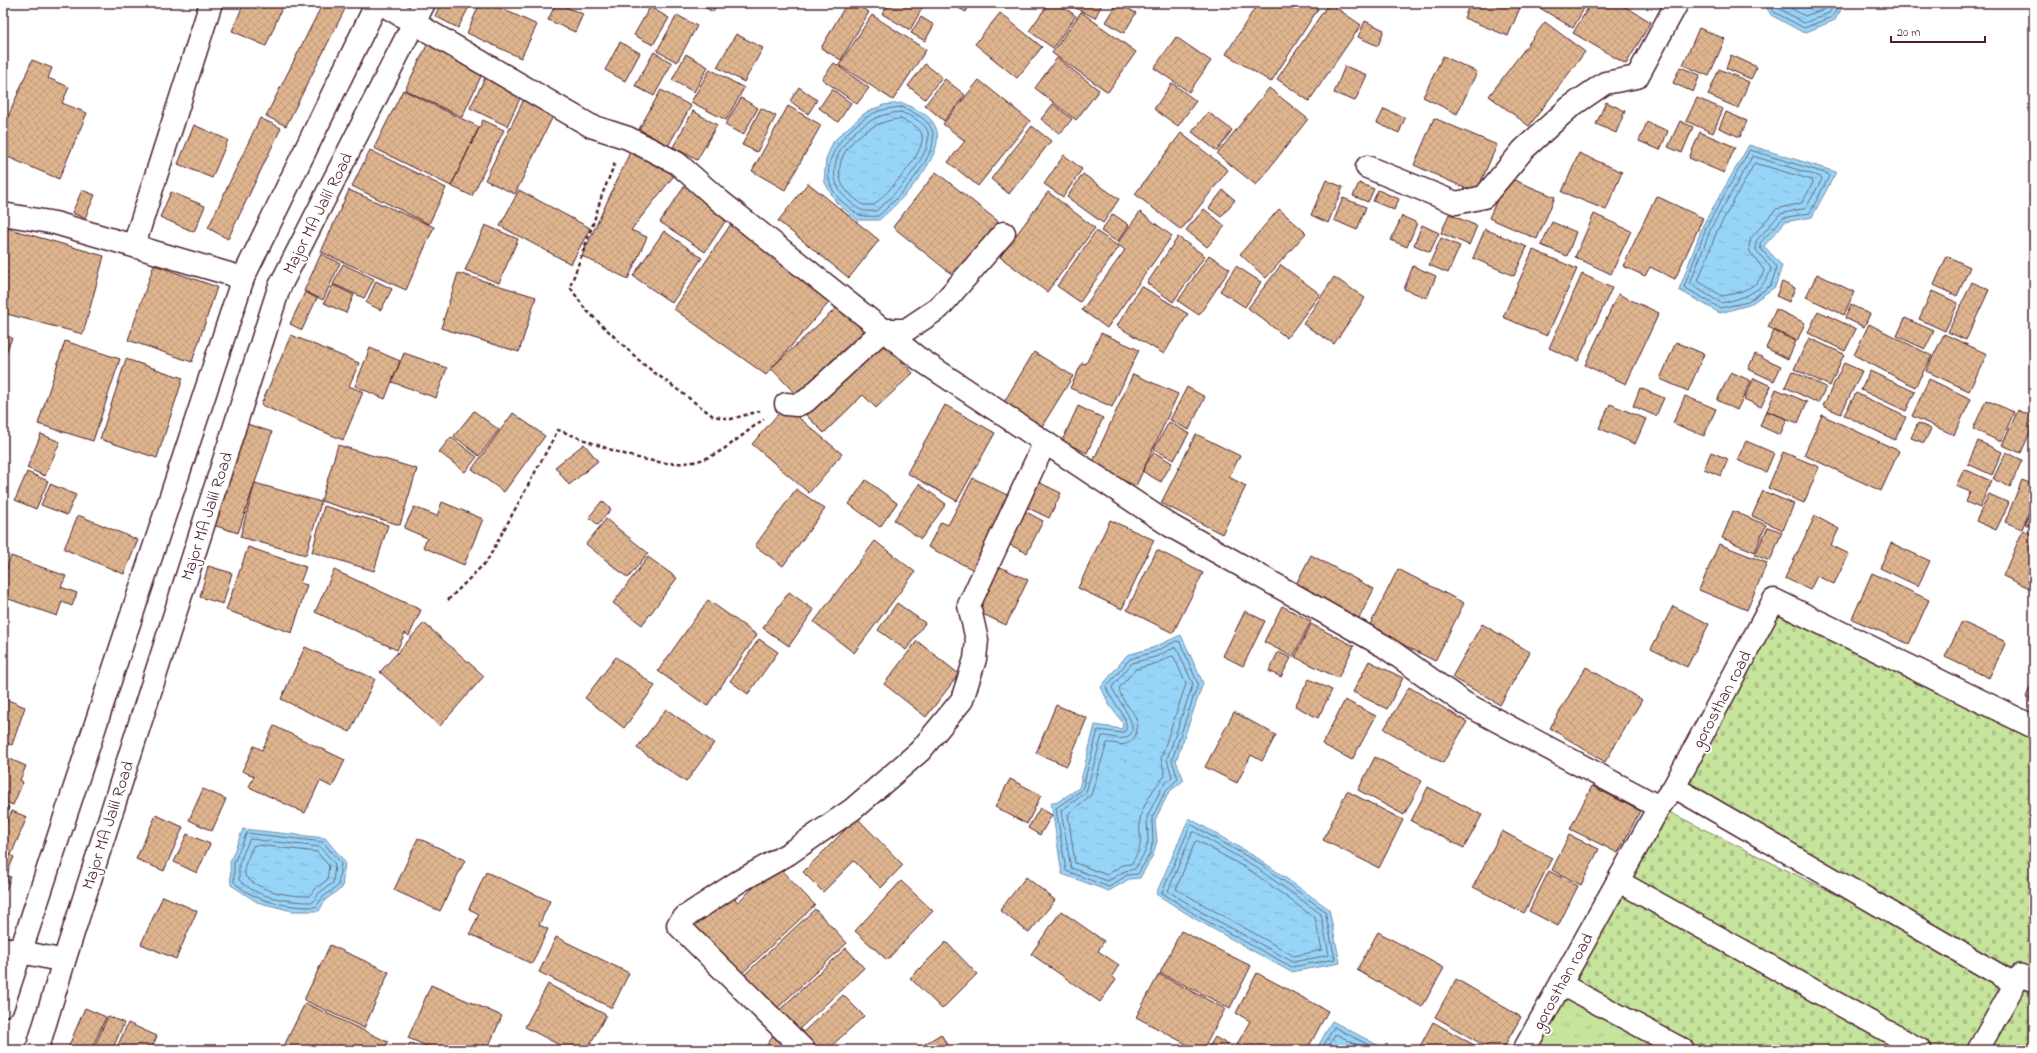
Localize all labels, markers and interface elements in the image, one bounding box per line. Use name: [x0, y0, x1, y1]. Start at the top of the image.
scale bar: [1891, 18, 1985, 44]
text: 20 m: [1897, 24, 1920, 42]
street label: Major MA Jalil Road: [277, 148, 360, 279]
street label: Major MA Jalil Road: [175, 449, 240, 584]
street label: gorosthan road: [1686, 646, 1761, 755]
street label: Major MA Jalil Road: [76, 758, 141, 893]
street label: gorosthan road: [1526, 928, 1602, 1037]

